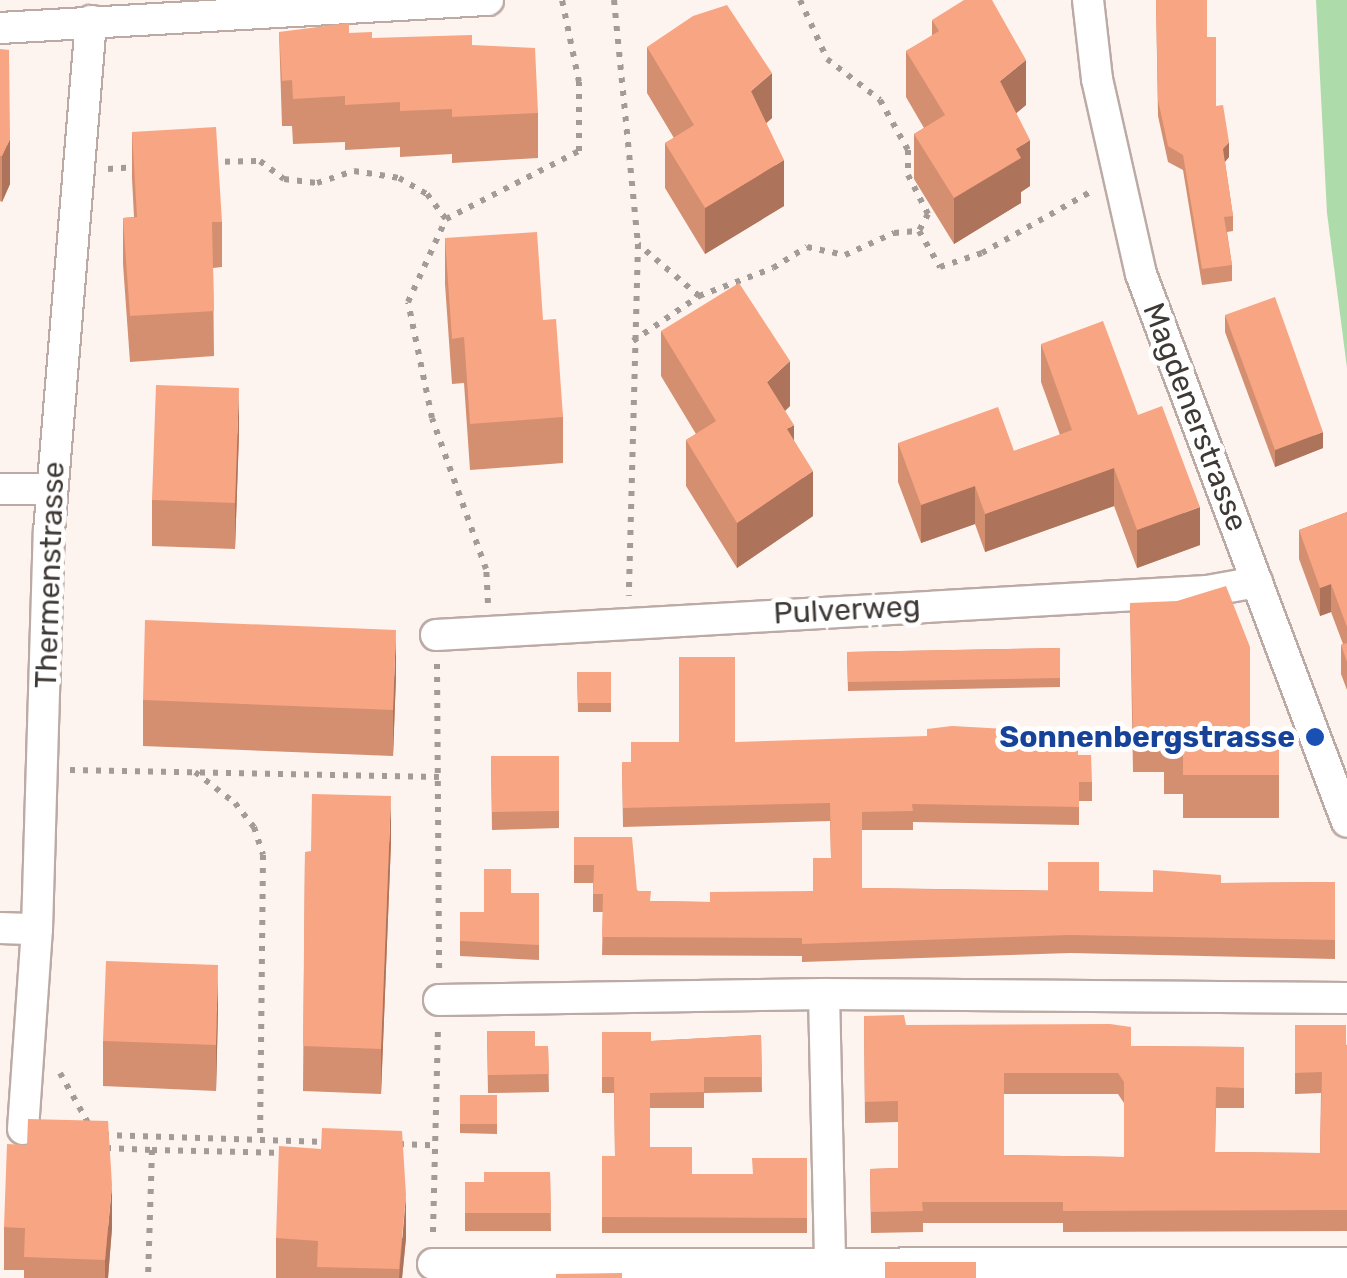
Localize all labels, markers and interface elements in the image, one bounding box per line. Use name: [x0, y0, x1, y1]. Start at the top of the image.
street label: Magdenerstrasse: [1135, 298, 1255, 536]
street label: Thermenstrasse: [28, 461, 72, 689]
street label: Pulverweg: [773, 588, 921, 632]
place label: Sonnenbergstrasse: [999, 719, 1295, 755]
marker: Sonnenbergstrasse: [1304, 726, 1326, 748]

